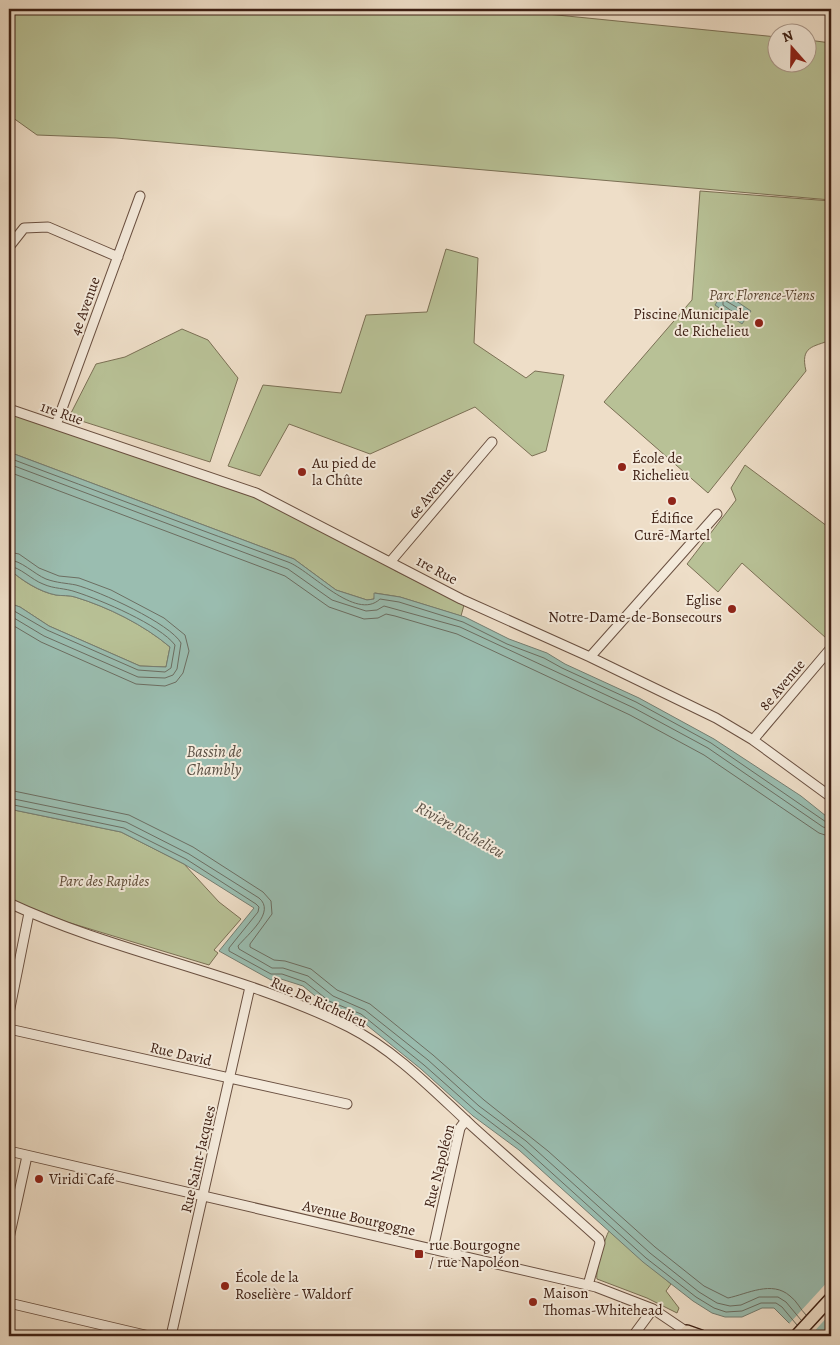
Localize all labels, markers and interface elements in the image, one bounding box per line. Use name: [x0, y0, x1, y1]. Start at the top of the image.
north arrow: [768, 22, 818, 72]
text: N: [780, 26, 796, 47]
street label: 4e Avenue: [65, 274, 105, 338]
park label: Parc Florence-Viens: [709, 285, 815, 305]
place label: Piscine Municipale de Richelieu: [633, 304, 750, 341]
marker: Piscine Municipale de Richelieu: [753, 317, 765, 329]
street label: 1re Rue: [38, 396, 86, 430]
place label: École de Richelieu: [632, 448, 690, 485]
place label: Au pied de la Chûte: [311, 453, 376, 490]
marker: École de Richelieu: [616, 461, 628, 473]
street label: 6e Avenue: [404, 463, 459, 523]
marker: Au pied de la Chûte: [296, 466, 308, 478]
marker: Édifice Curē-Martel: [666, 495, 678, 507]
place label: Édifice Curē-Martel: [634, 508, 710, 545]
street label: 1re Rue: [413, 551, 461, 589]
place label: Eglise Notre-Dame-de-Bonsecours: [548, 590, 722, 627]
marker: Eglise Notre-Dame-de-Bonsecours: [726, 603, 738, 615]
street label: 8e Avenue: [755, 655, 810, 715]
water label: Bassin de Chambly: [186, 741, 242, 781]
water label: Rivière Richelieu: [412, 797, 508, 864]
park label: Parc des Rapides: [59, 871, 149, 891]
street label: Rue De Richelieu: [268, 972, 371, 1033]
street label: Rue David: [148, 1037, 215, 1071]
street label: Rue Saint-Jacques: [176, 1103, 220, 1215]
street label: Rue Napoléon: [419, 1122, 459, 1210]
place label: Viridi Café: [48, 1169, 115, 1189]
marker: Viridi Café: [33, 1173, 45, 1185]
street label: Avenue Bourgogne: [300, 1195, 418, 1241]
place label: rue Bourgogne / rue Napoléon: [429, 1235, 520, 1272]
marker: rue Bourgogne / rue Napoléon: [413, 1248, 425, 1260]
place label: École de la Roselière - Waldorf: [235, 1267, 354, 1304]
marker: École de la Roselière - Waldorf: [219, 1280, 231, 1292]
place label: Maison Thomas-Whitehead: [543, 1283, 664, 1320]
marker: Maison Thomas-Whitehead: [527, 1296, 539, 1308]

